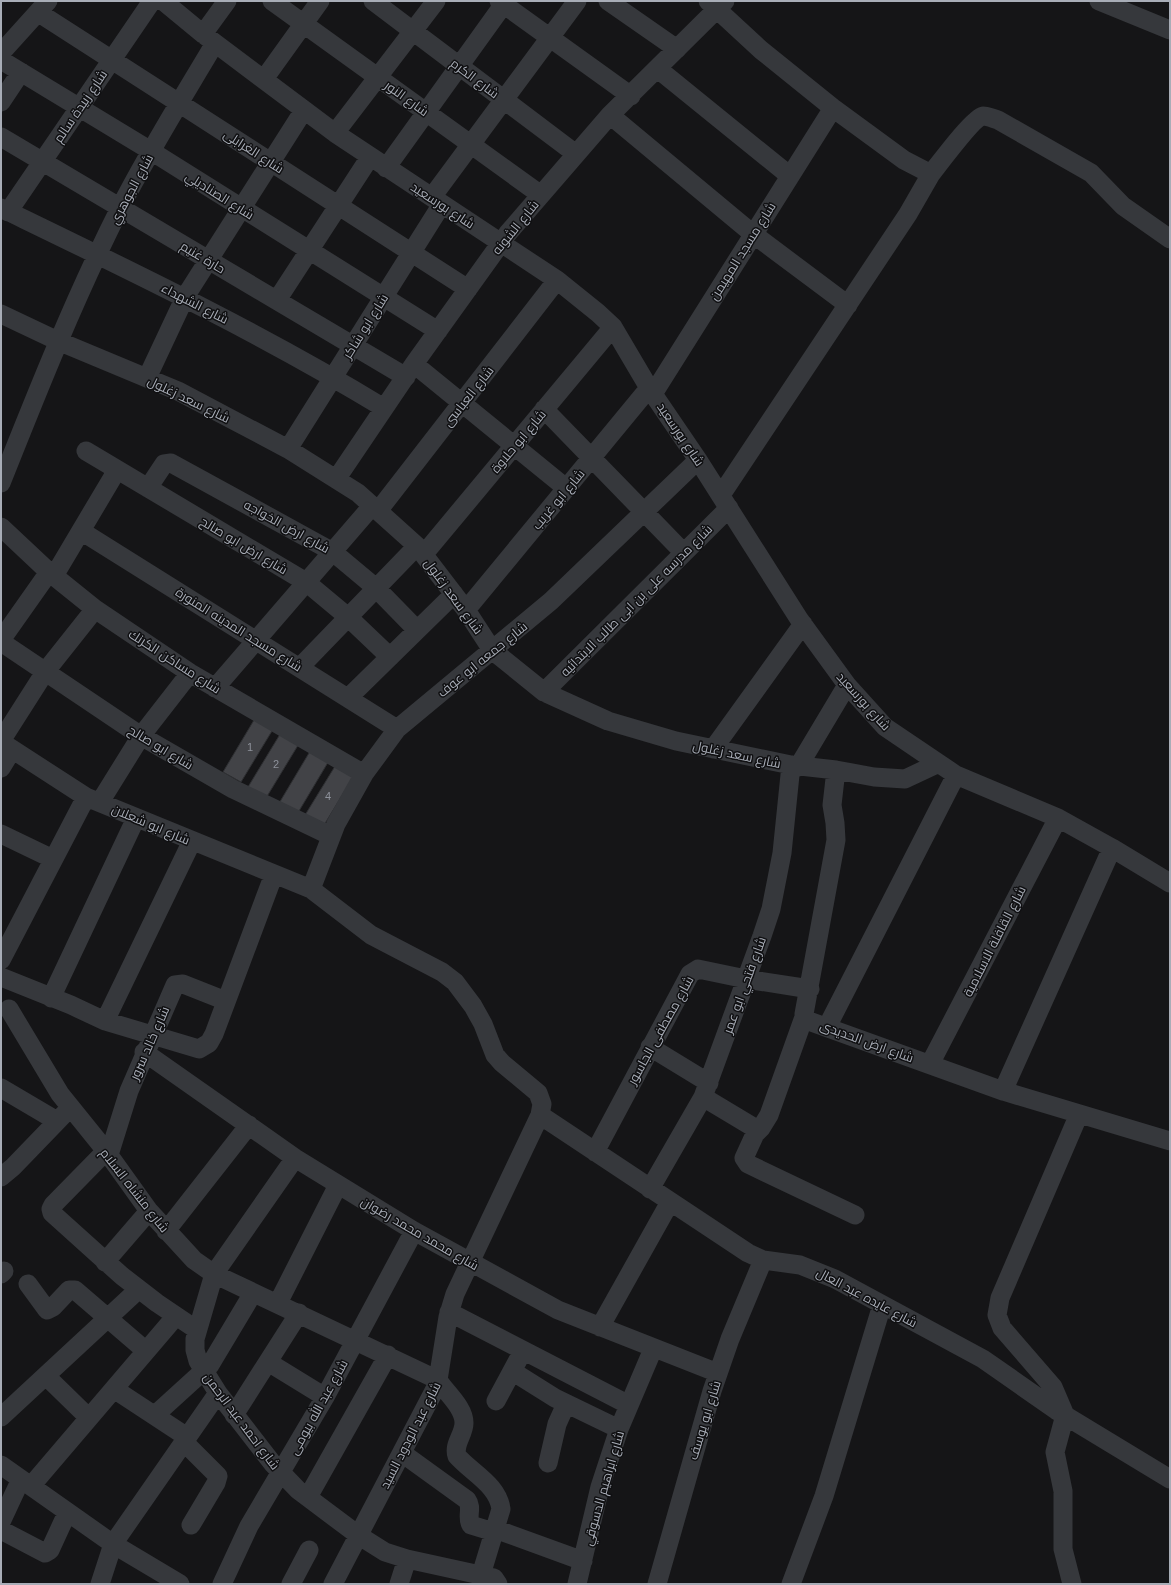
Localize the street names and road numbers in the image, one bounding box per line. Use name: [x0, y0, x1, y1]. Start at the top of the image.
street label: شارع الكرم: [446, 55, 502, 103]
street label: شارع زبيدة سالم: [51, 67, 112, 147]
street label: شارع النور: [380, 77, 432, 120]
street label: شارع الغرابلى: [220, 126, 287, 177]
street label: شارع الجوهري: [107, 152, 159, 228]
street label: شارع الصناديلي: [181, 168, 257, 225]
street label: شارع بورسعيد: [407, 179, 477, 232]
street label: شارع الشونه: [489, 197, 543, 258]
street label: شارع مسجد المهيمن: [706, 199, 780, 304]
street label: حارة غنيم: [177, 238, 228, 278]
street label: شارع الشهداء: [158, 280, 231, 328]
street label: شارع ابو شاكر: [339, 291, 392, 363]
street label: شارع العباسى: [440, 363, 497, 430]
street label: شارع سعد زغلول: [145, 373, 232, 427]
street label: شارع بورسعيد: [653, 400, 707, 469]
street label: شارع ابو حلاوة: [488, 407, 550, 476]
street label: شارع ابو غريب: [529, 466, 589, 533]
street label: شارع ارض الخواجه: [241, 497, 332, 557]
street label: شارع ارض ابو صالح: [197, 513, 290, 578]
street label: شارع مدرسه على بن ابى طالب الابتدائيه: [557, 521, 716, 680]
street label: شارع سعد زغلول: [420, 556, 486, 638]
street label: شارع مسجد المدينه المنورة: [172, 584, 305, 675]
street label: شارع جمعه ابو عوف: [434, 619, 531, 701]
street label: شارع مساكن الكرنك: [125, 626, 224, 698]
street label: شارع بورسعيد: [833, 669, 894, 734]
street label: شارع ابو صالح: [125, 722, 196, 774]
street label: شارع سعد زغلول: [691, 738, 782, 772]
street label: شارع ابو شعلان: [109, 801, 192, 849]
street label: شارع القافلة الاسلامية: [960, 883, 1030, 999]
street label: شارع فتحي ابو عمر: [720, 935, 772, 1038]
street label: شارع مصطفى الجاسور: [624, 973, 697, 1089]
street label: شارع خالد سرور: [126, 1004, 173, 1084]
street label: شارع ارض الحديدى: [818, 1018, 916, 1066]
street label: شارع منشاه السلام: [96, 1145, 172, 1236]
street label: شارع محمد محمد رضوان: [358, 1194, 481, 1274]
street label: شارع عايده عبد العال: [813, 1265, 920, 1331]
street label: شارع عبد الله بيومى: [285, 1357, 352, 1458]
street label: شارع احمد عبد الرحمن: [200, 1370, 283, 1473]
street label: شارع عبد الودود السيد: [377, 1379, 445, 1492]
street label: شارع ابو يوسف: [685, 1379, 725, 1462]
street label: شارع ابراهيم الدسوقي: [580, 1429, 630, 1548]

